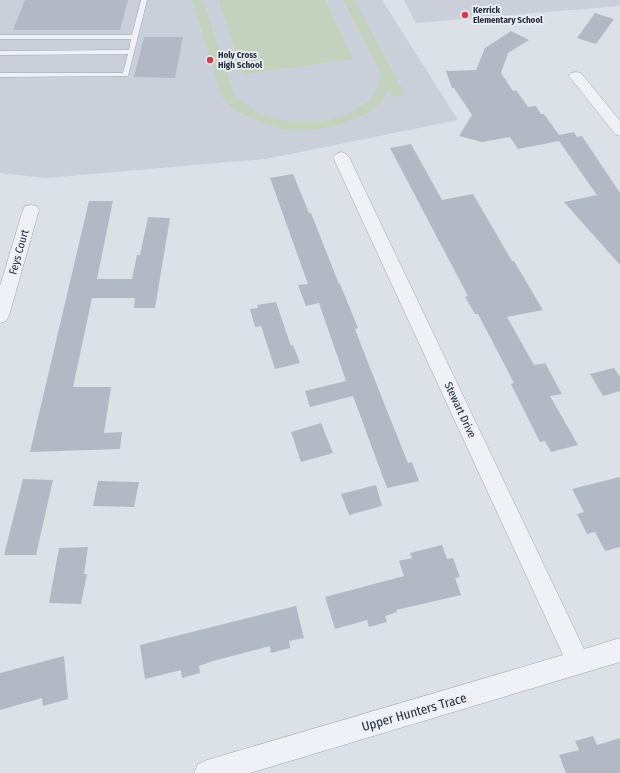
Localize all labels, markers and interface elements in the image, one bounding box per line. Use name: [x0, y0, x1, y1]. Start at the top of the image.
place label: Kerrick Elementary School: [473, 5, 543, 25]
marker: Kerrick Elementary School: [460, 10, 470, 20]
place label: Holy Cross High School: [218, 50, 263, 70]
marker: Holy Cross High School: [205, 55, 215, 65]
street label: Feys Court: [6, 228, 32, 276]
street label: Stewart Drive: [441, 380, 479, 440]
street label: Upper Hunters Trace: [360, 690, 468, 734]

